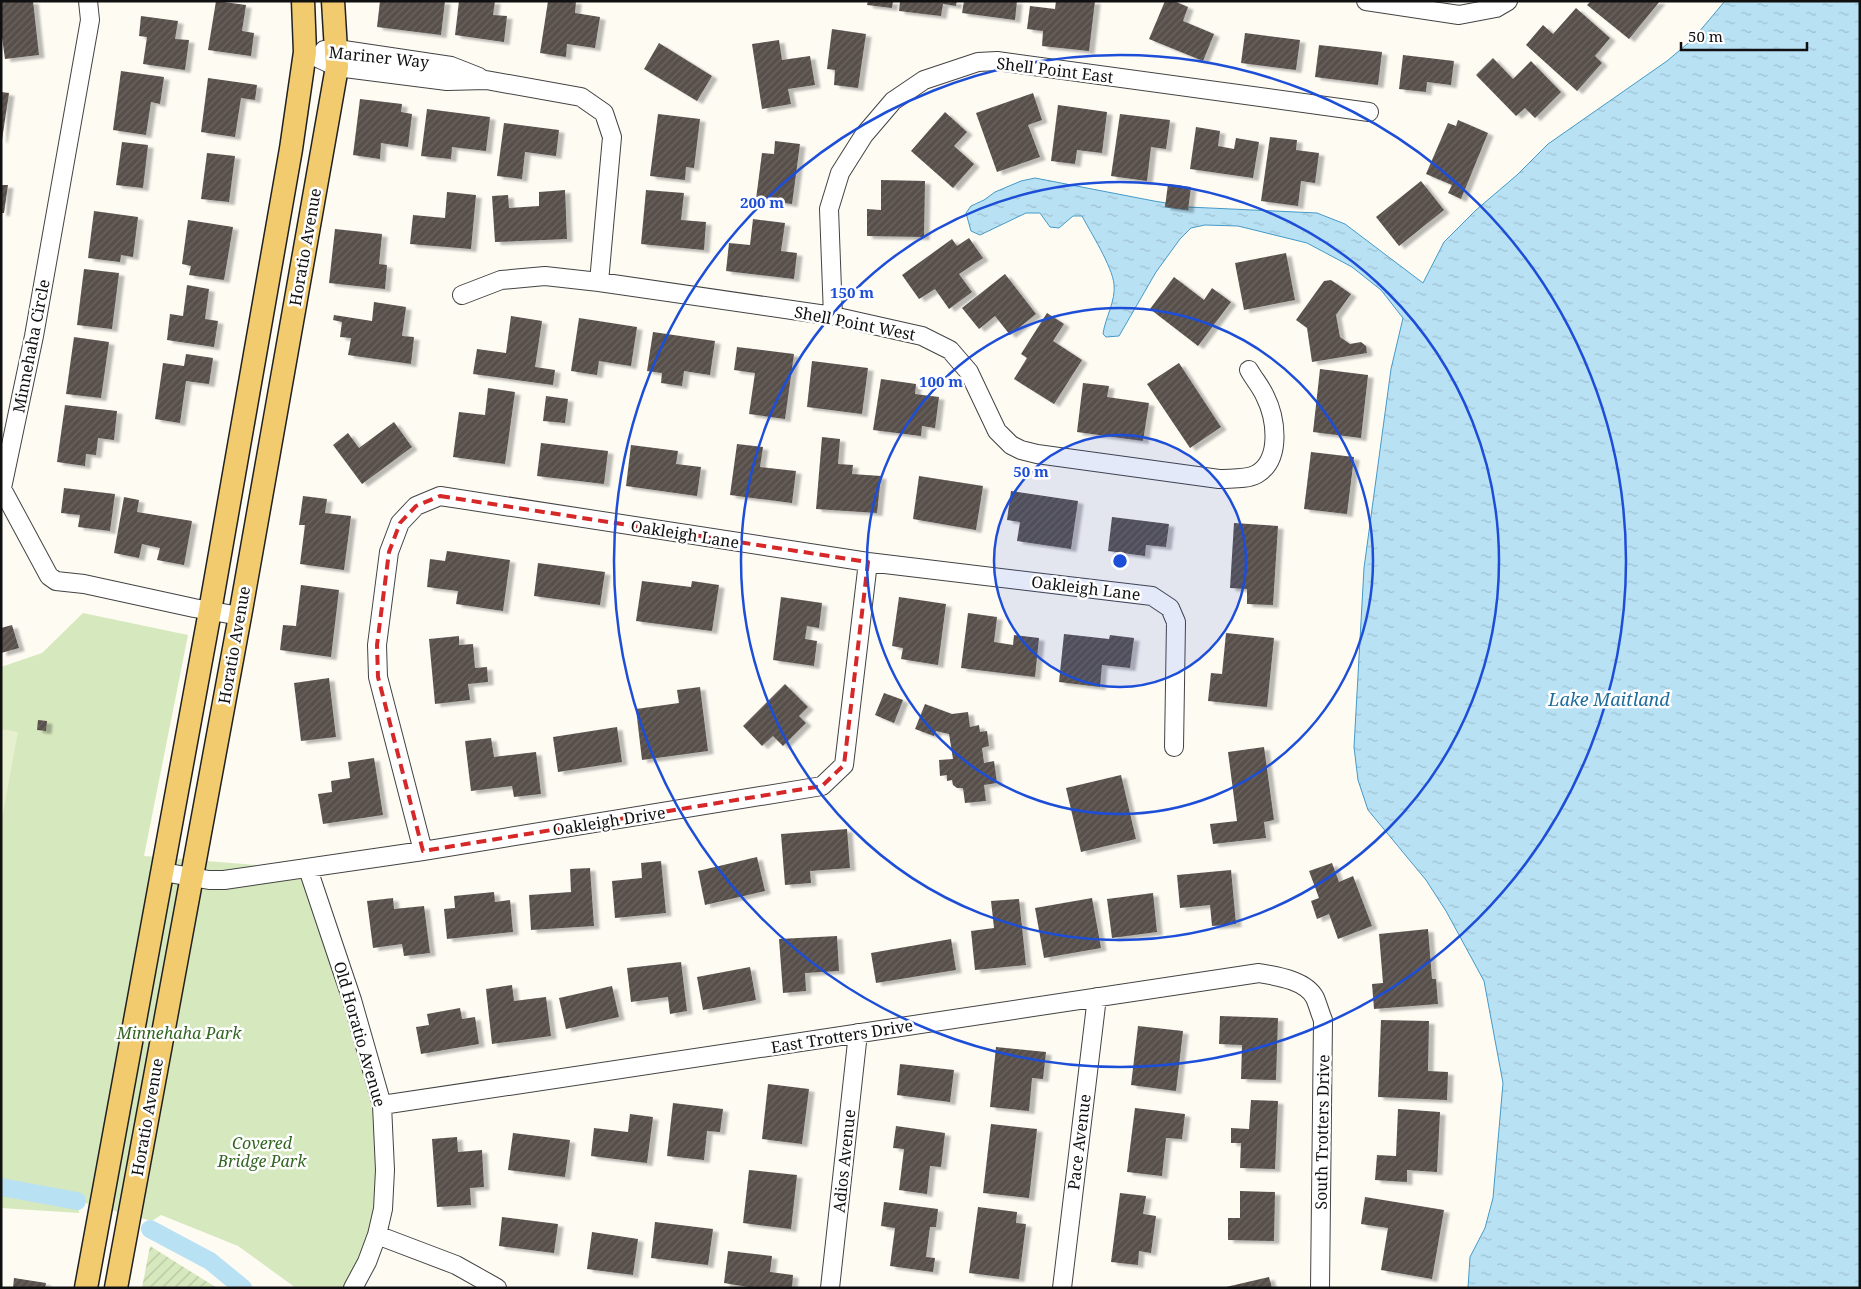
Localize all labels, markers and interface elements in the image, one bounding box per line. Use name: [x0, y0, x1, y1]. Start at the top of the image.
scale bar: [1681, 20, 1807, 52]
text: 50 m: [1688, 26, 1723, 46]
street label: Mariner Way: [328, 41, 431, 73]
street label: Shell Point East: [995, 52, 1115, 88]
street label: Horatio Avenue: [284, 186, 326, 308]
text: 200 m: [740, 192, 784, 212]
street label: Minnehaha Circle: [7, 277, 55, 415]
text: 150 m: [830, 282, 874, 302]
street label: Shell Point West: [793, 300, 918, 346]
text: 100 m: [919, 371, 963, 391]
text: 50 m: [1013, 461, 1049, 481]
street label: Oakleigh Lane: [629, 515, 741, 553]
centre of rings: [1111, 552, 1129, 570]
street label: Oakleigh Lane: [1030, 570, 1142, 606]
street label: Horatio Avenue: [213, 584, 255, 706]
water label: Lake Maitland: [1547, 687, 1670, 711]
street label: Oakleigh Drive: [551, 801, 667, 841]
street label: Old Horatio Avenue: [329, 959, 391, 1109]
street label: East Trotters Drive: [769, 1014, 915, 1058]
park label: Minnehaha Park: [116, 1022, 242, 1044]
street label: South Trotters Drive: [1310, 1054, 1334, 1210]
street label: Horatio Avenue: [126, 1056, 168, 1178]
street label: Pace Avenue: [1062, 1093, 1096, 1191]
street label: Adios Avenue: [828, 1108, 860, 1214]
park label: Covered Bridge Park: [217, 1132, 307, 1172]

